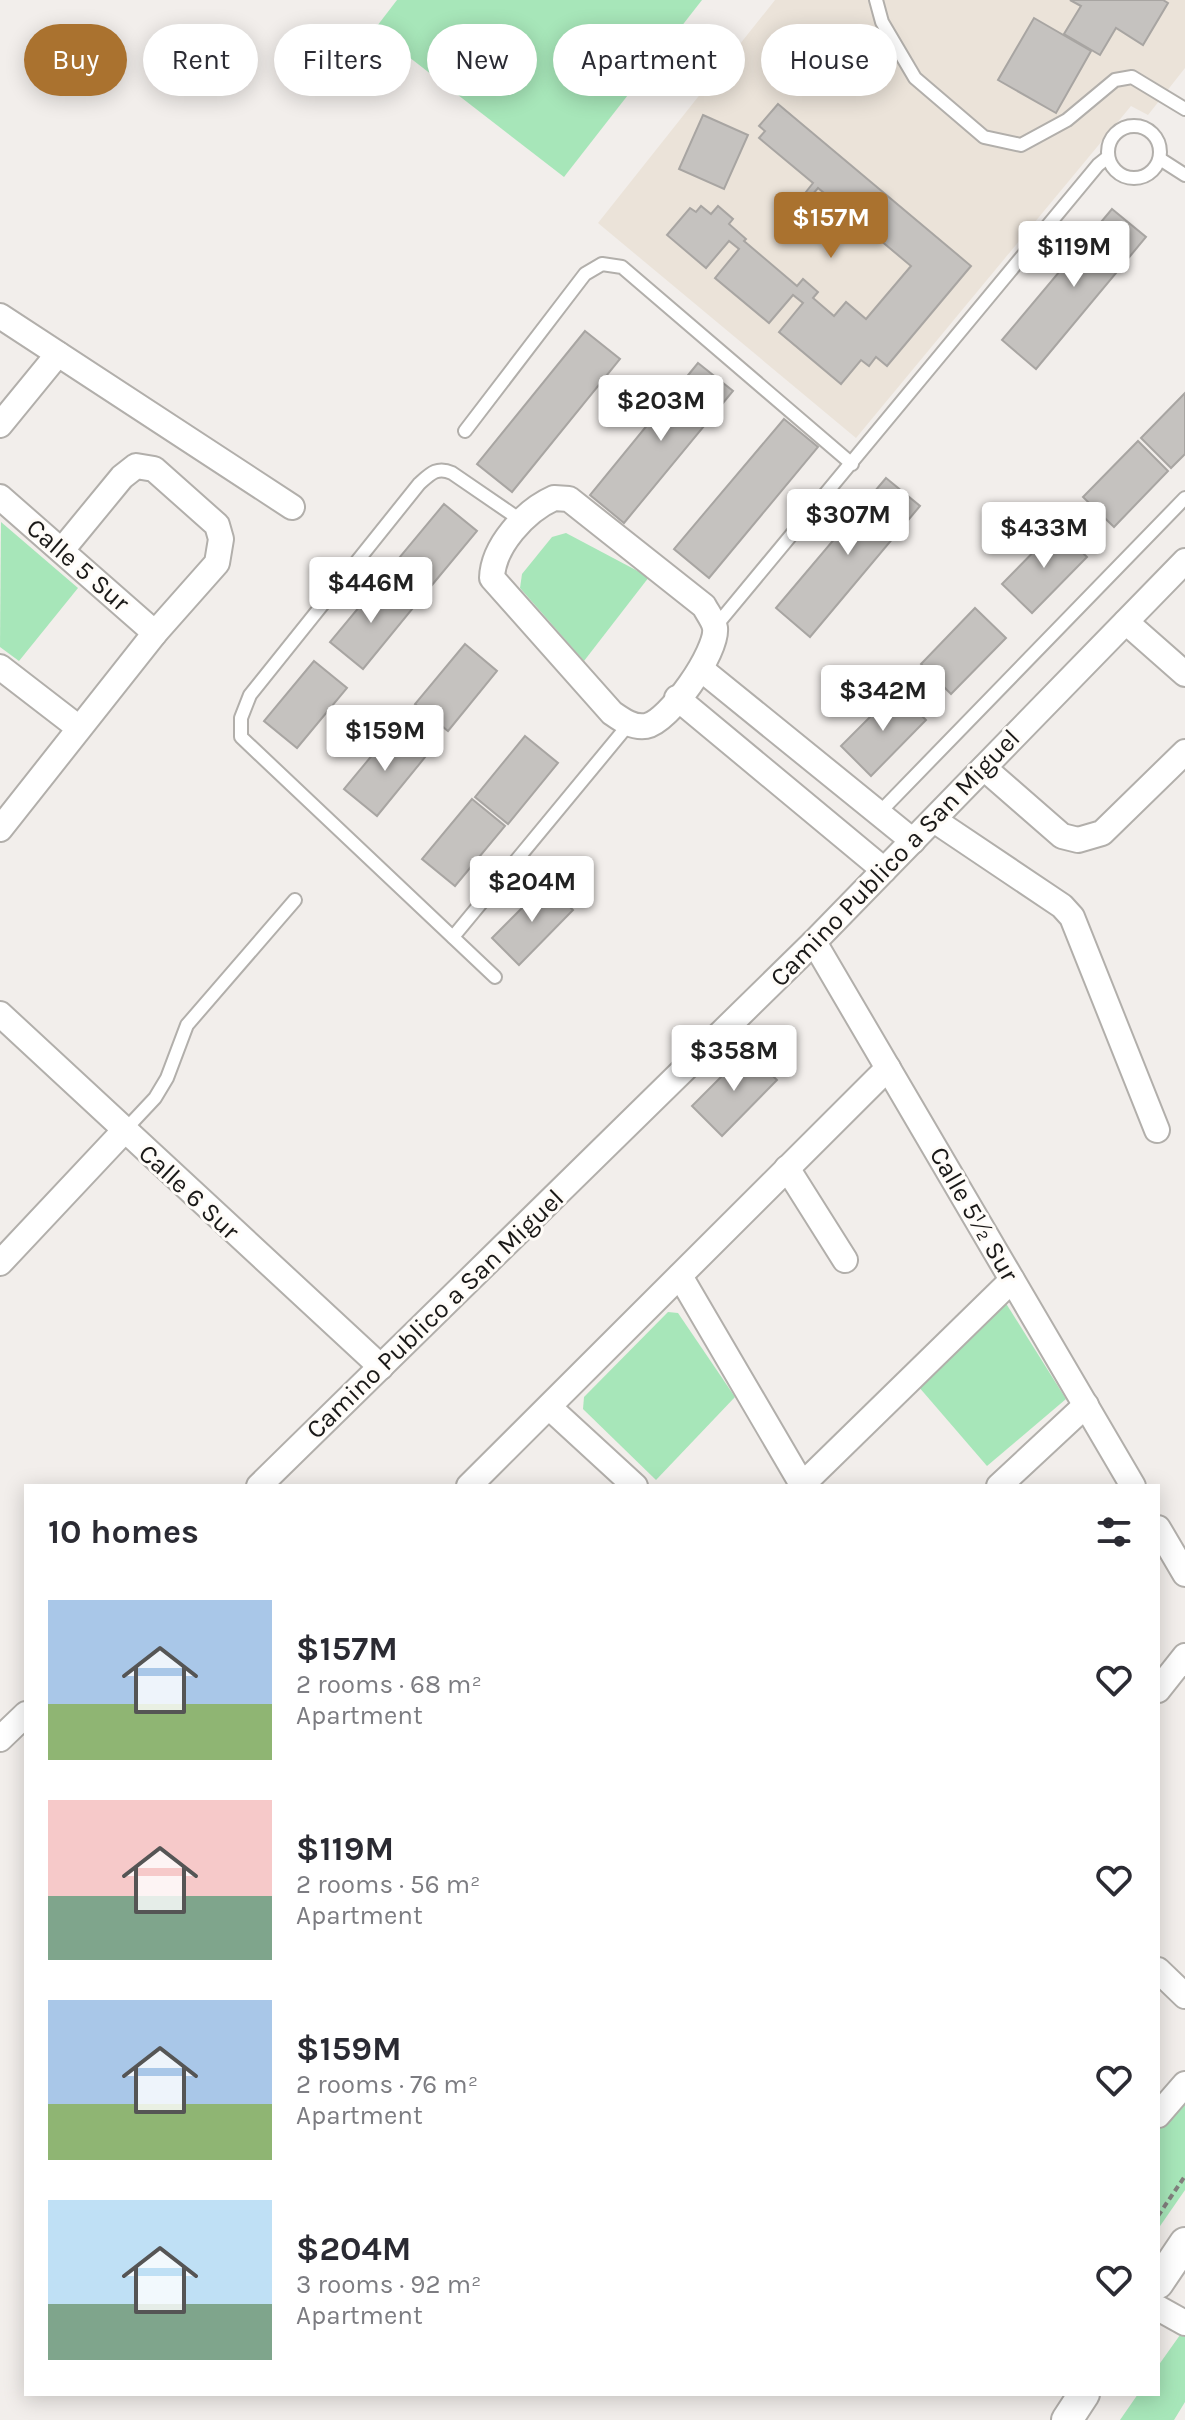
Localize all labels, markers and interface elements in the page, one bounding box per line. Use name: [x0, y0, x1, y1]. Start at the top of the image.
chip: Buy: [24, 24, 127, 96]
chip: Rent: [143, 24, 258, 96]
chip: Filters: [274, 24, 411, 96]
chip: New: [427, 24, 537, 96]
chip: Apartment: [553, 24, 745, 96]
chip: House: [761, 24, 897, 96]
pin: $157M: [775, 192, 887, 260]
text: $157M: [792, 202, 870, 233]
pin: $119M: [1018, 221, 1130, 289]
text: $119M: [1036, 231, 1112, 262]
pin: $203M: [605, 375, 717, 443]
text: $203M: [617, 385, 706, 416]
pin: $307M: [792, 489, 904, 557]
text: $307M: [805, 499, 891, 530]
pin: $433M: [988, 502, 1100, 570]
street label: Calle 5 Sur: [20, 512, 136, 618]
text: $433M: [1000, 512, 1088, 543]
pin: $446M: [315, 557, 427, 625]
text: $446M: [327, 567, 415, 598]
pin: $342M: [827, 665, 939, 733]
text: $342M: [839, 675, 927, 706]
pin: $159M: [329, 705, 441, 773]
text: $159M: [345, 715, 425, 746]
street label: Camino Publico a San Miguel: [764, 723, 1026, 993]
pin: $204M: [476, 856, 588, 924]
text: $204M: [488, 866, 576, 897]
pin: $358M: [678, 1025, 790, 1093]
text: $358M: [690, 1035, 778, 1066]
street label: Calle 6 Sur: [132, 1138, 246, 1247]
street label: Calle 5½ Sur: [923, 1141, 1025, 1287]
street label: Camino Publico a San Miguel: [300, 1183, 570, 1445]
icon: filters: [1092, 1510, 1136, 1554]
text: 10 homes: [48, 1512, 199, 1552]
text: $157M: [296, 1629, 398, 1669]
icon: home: [112, 1632, 208, 1728]
icon: heart: [1092, 1658, 1136, 1702]
text: 2 rooms · 68 m²: [296, 1669, 482, 1700]
text: Apartment: [296, 1700, 423, 1731]
text: $119M: [296, 1829, 394, 1869]
icon: home: [112, 1832, 208, 1928]
icon: heart: [1092, 1858, 1136, 1902]
text: 2 rooms · 56 m²: [296, 1869, 481, 1900]
text: Apartment: [296, 1900, 423, 1931]
text: $159M: [296, 2029, 402, 2069]
icon: home: [112, 2032, 208, 2128]
icon: heart: [1092, 2058, 1136, 2102]
text: 2 rooms · 76 m²: [296, 2069, 478, 2100]
text: Apartment: [296, 2100, 423, 2131]
text: $204M: [296, 2229, 411, 2269]
icon: home: [112, 2232, 208, 2328]
icon: heart: [1092, 2258, 1136, 2302]
text: 3 rooms · 92 m²: [296, 2269, 481, 2300]
text: Apartment: [296, 2300, 423, 2331]

